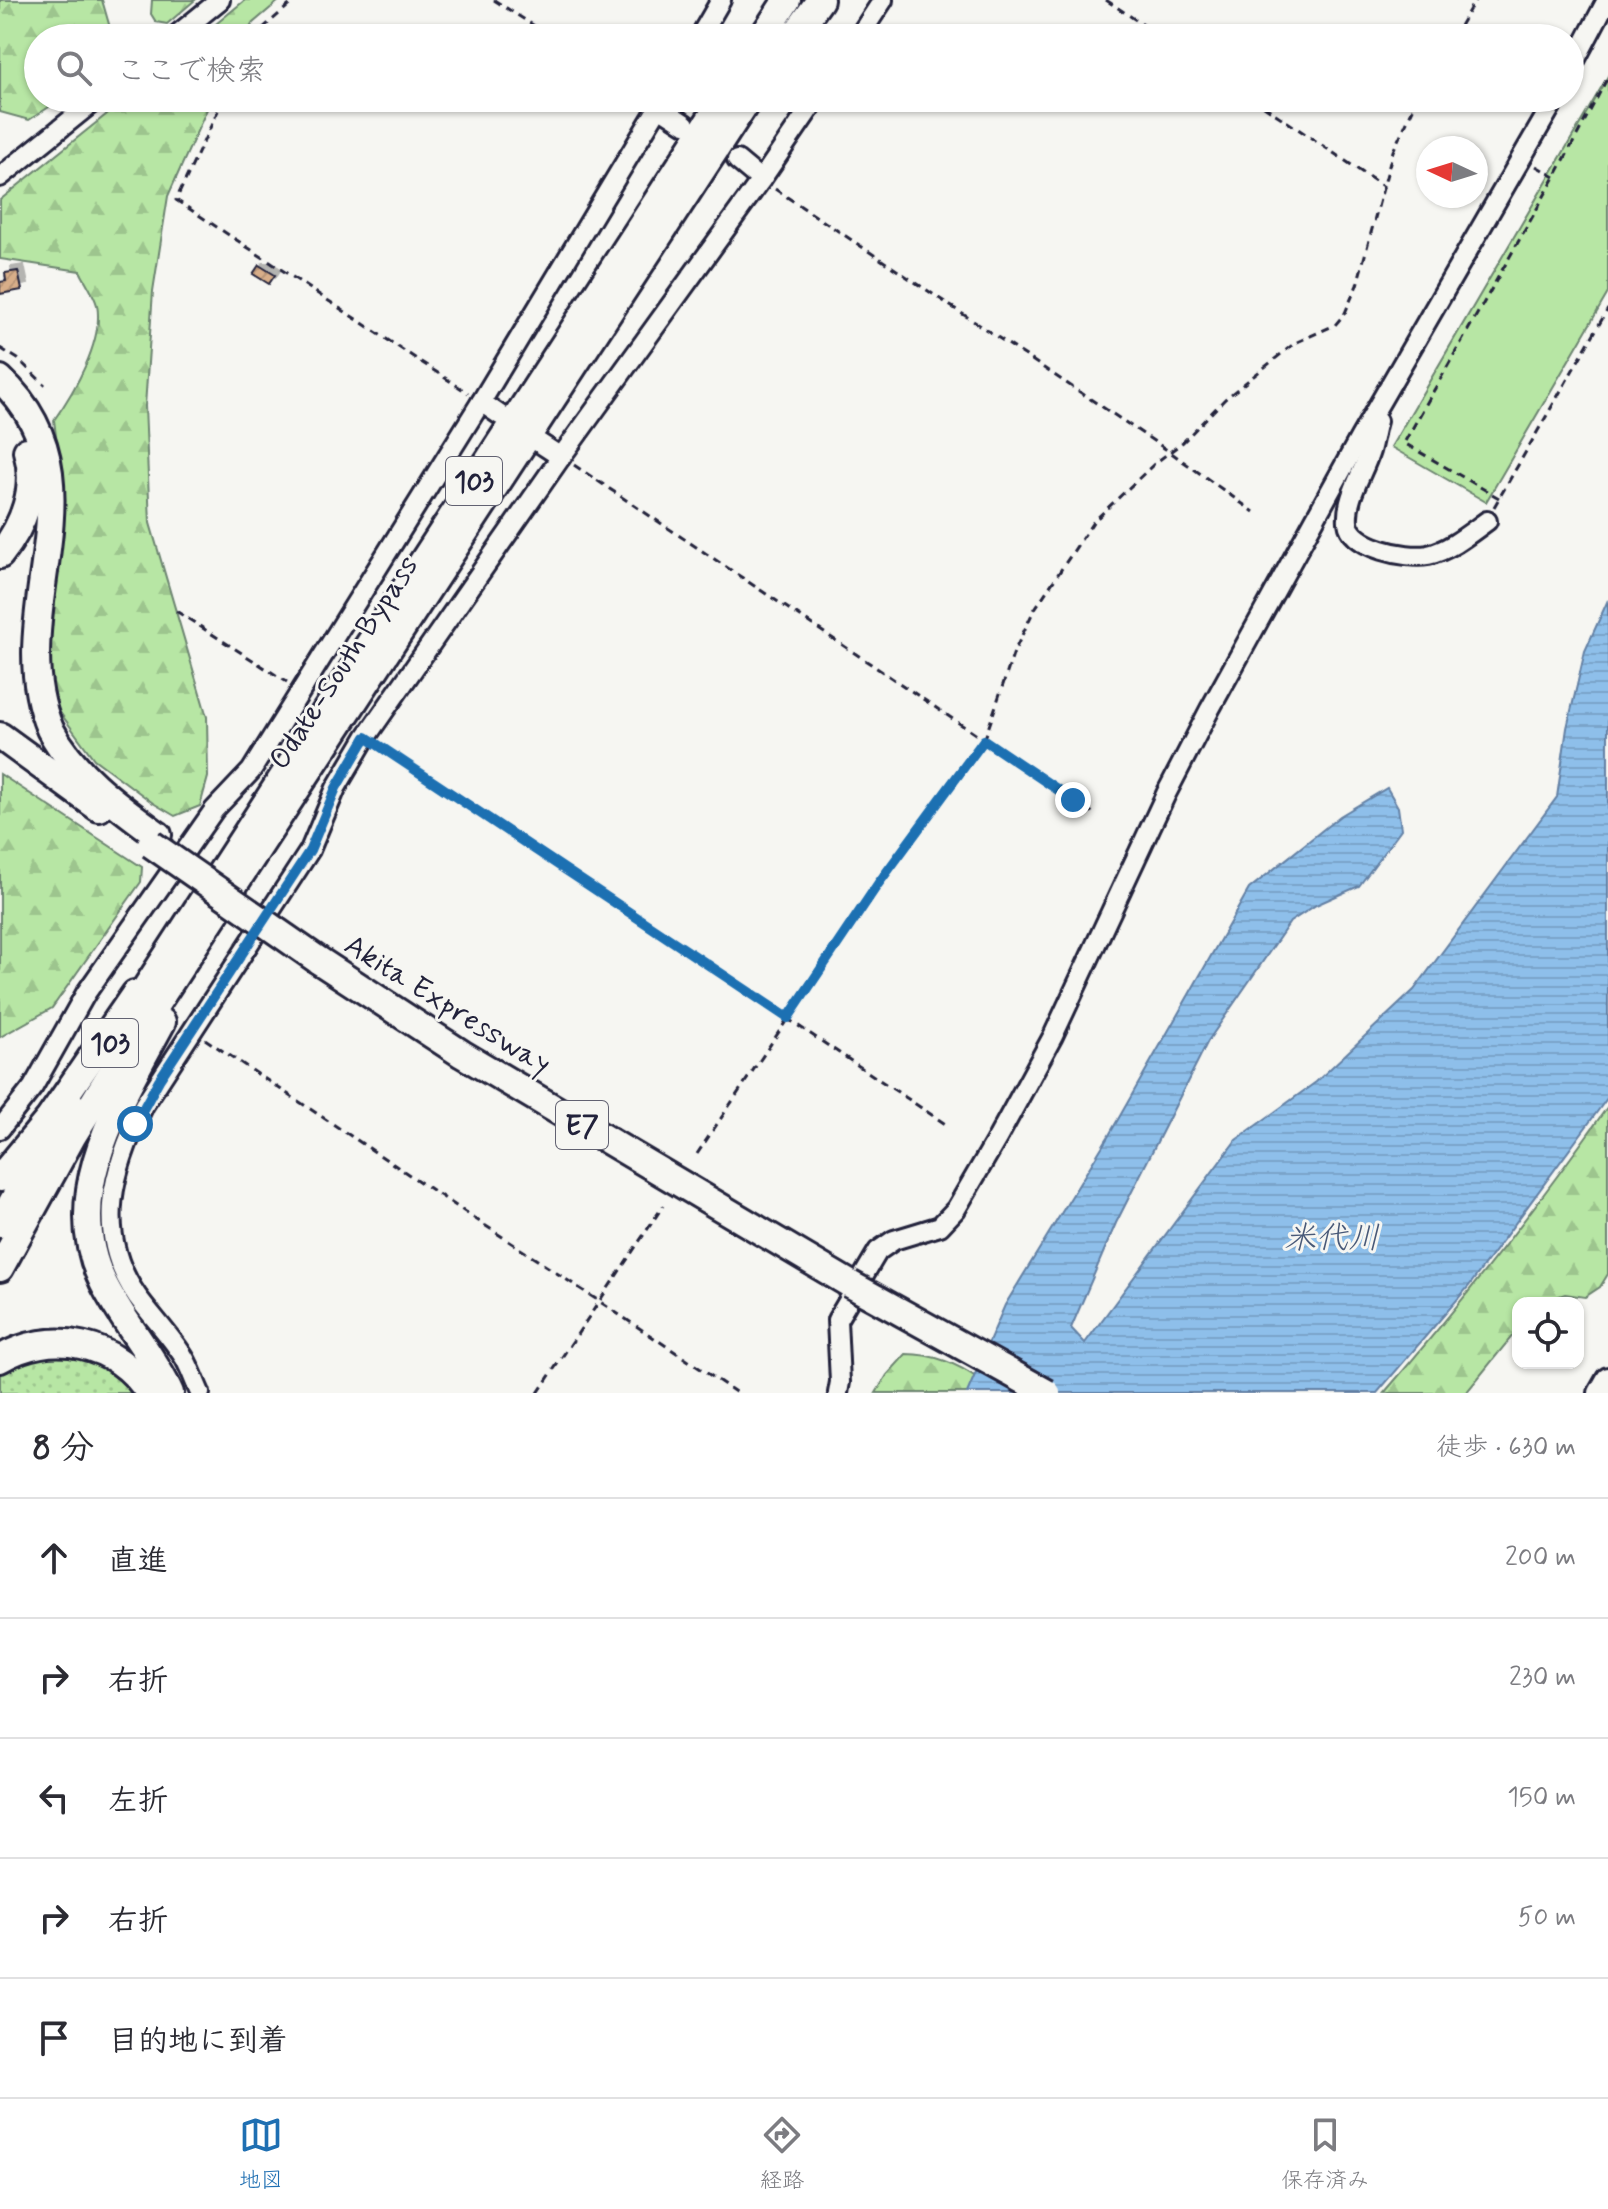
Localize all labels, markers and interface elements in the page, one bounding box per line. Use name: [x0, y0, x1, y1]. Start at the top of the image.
search box: [24, 24, 1584, 112]
icon: search: [52, 46, 96, 90]
text: ここで検索: [116, 52, 266, 91]
north arrow: [1416, 136, 1488, 208]
road number: 103: [446, 457, 502, 505]
street label: Odate-South Bypass: [261, 548, 428, 777]
route end: [1055, 782, 1091, 818]
street label: Akita Expressway: [337, 926, 558, 1084]
road number: 103: [82, 1019, 138, 1067]
road number: E7: [556, 1101, 608, 1149]
route start: [117, 1106, 153, 1142]
water label: 米代川: [1284, 1218, 1380, 1260]
map controls: [1512, 1297, 1584, 1369]
button: locate: [1512, 1297, 1584, 1369]
text: 8 分: [32, 1426, 94, 1471]
text: 徒歩 · 630 m: [1436, 1431, 1576, 1465]
icon: ahead: [32, 1536, 76, 1580]
text: 200 m: [1505, 1541, 1576, 1575]
text: 直進: [108, 1542, 168, 1581]
icon: right: [32, 1656, 76, 1700]
text: 230 m: [1509, 1661, 1576, 1695]
text: 右折: [108, 1662, 168, 1701]
icon: left: [32, 1776, 76, 1820]
text: 150 m: [1507, 1781, 1576, 1815]
text: 左折: [108, 1782, 168, 1821]
icon: right: [32, 1896, 76, 1940]
text: 50 m: [1518, 1901, 1576, 1935]
text: 右折: [108, 1902, 168, 1941]
icon: arrive: [32, 2016, 76, 2060]
text: 目的地に到着: [108, 2022, 288, 2061]
tab: 地図: [239, 2113, 283, 2195]
tab: 経路: [760, 2113, 804, 2195]
tab: 保存済み: [1281, 2113, 1369, 2195]

